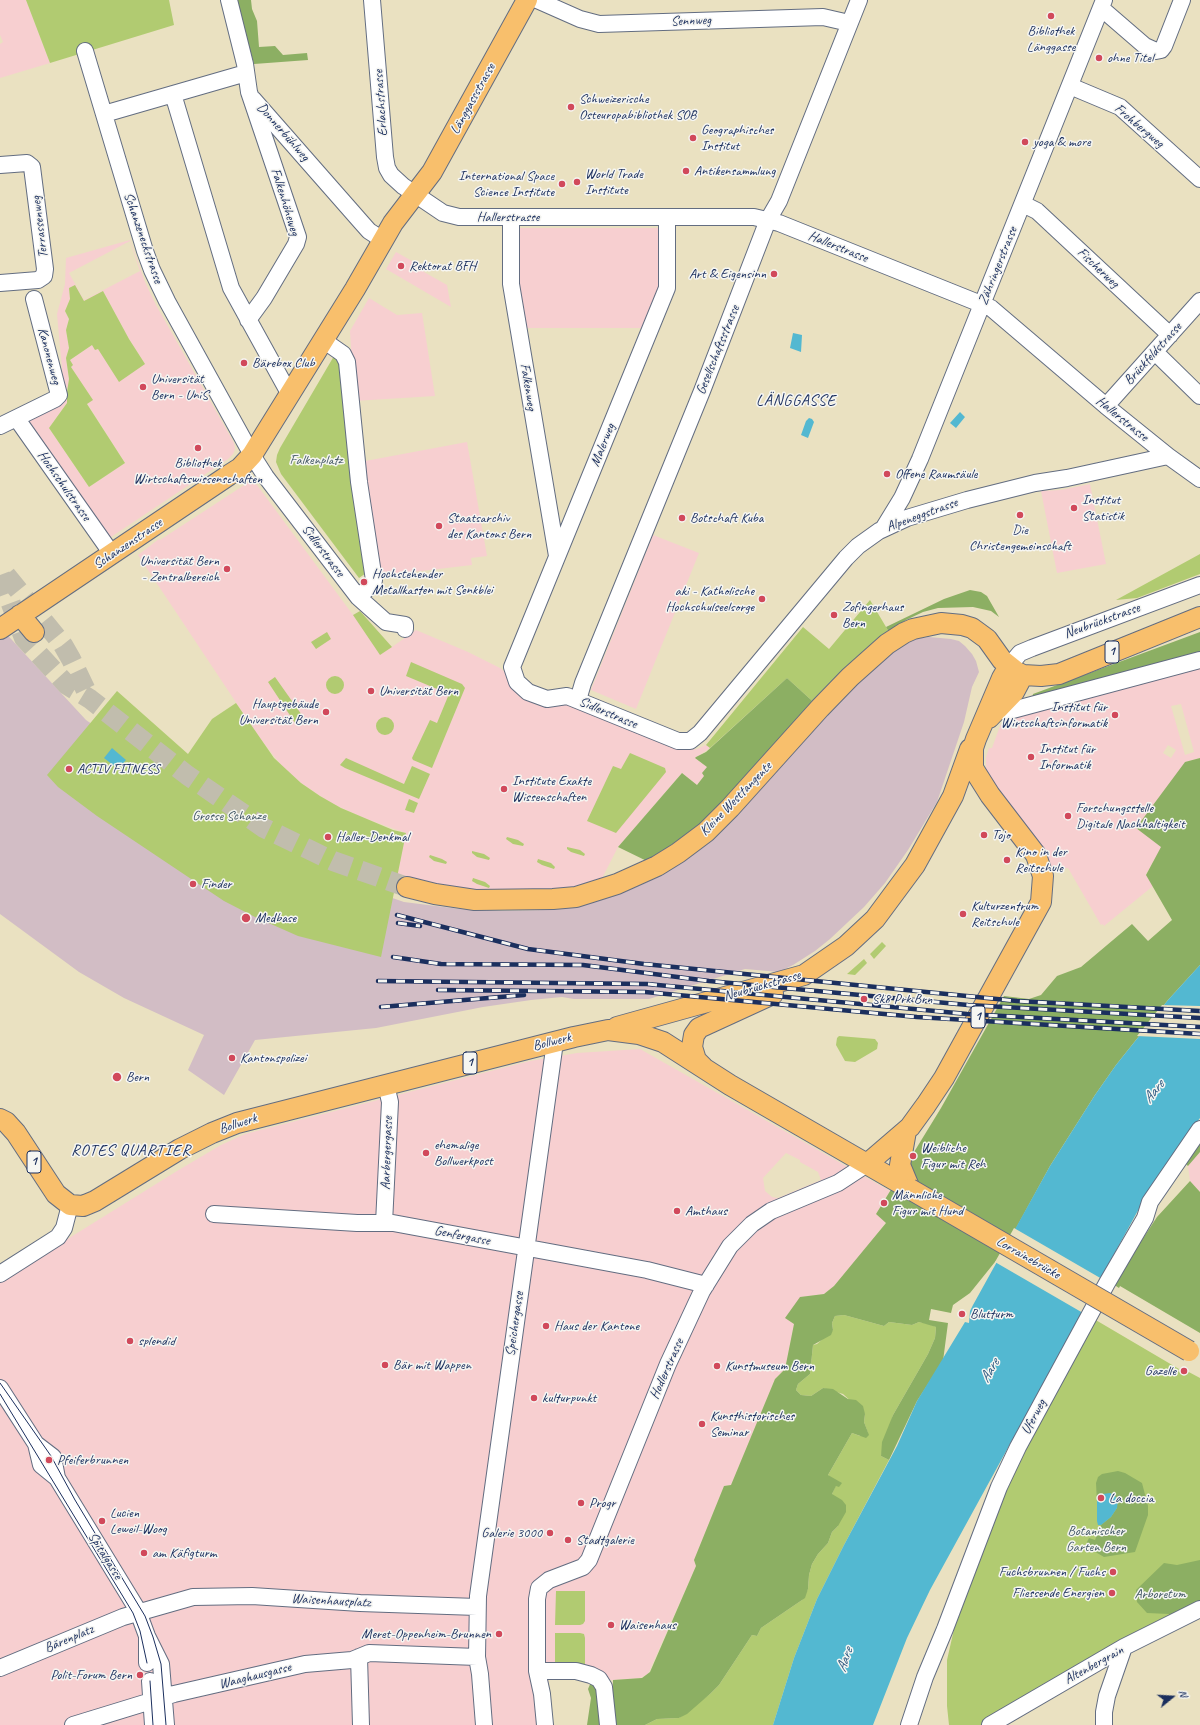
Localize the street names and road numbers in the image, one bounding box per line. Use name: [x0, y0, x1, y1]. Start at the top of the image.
street label: Sennweg: [671, 12, 711, 30]
street label: Länggassstrasse: [447, 61, 499, 137]
street label: Erlachstrasse: [370, 69, 392, 137]
street label: Donnerbühlweg: [253, 99, 313, 165]
street label: Frohbergweg: [1111, 100, 1167, 152]
street label: Falkenhöheweg: [267, 166, 303, 238]
street label: Schanzeneckstrasse: [120, 190, 166, 286]
street label: Terrassenweg: [28, 195, 52, 259]
street label: Hallerstrasse: [477, 209, 539, 225]
street label: Zähringerstrasse: [975, 225, 1021, 307]
street label: Hallerstrasse: [806, 227, 870, 267]
street label: Fischerweg: [1073, 244, 1123, 292]
street label: Gesellschaftsstrasse: [692, 303, 744, 397]
street label: Brückfeldstrasse: [1121, 319, 1185, 389]
street label: Kanonenweg: [33, 326, 65, 386]
street label: Falkenweg: [516, 362, 540, 412]
street label: Hallerstrasse: [1092, 393, 1152, 445]
street label: Malerweg: [587, 421, 619, 469]
street label: Hochschulstrasse: [34, 448, 94, 524]
street label: Alpeneggstrasse: [884, 494, 960, 536]
street label: Schanzenstrasse: [90, 515, 166, 573]
street label: Sidlerstrasse: [298, 521, 348, 581]
street label: Neubrückstrasse: [1062, 600, 1142, 642]
road number: 1: [1105, 641, 1119, 663]
street label: Sidlerstrasse: [576, 693, 640, 733]
street label: Kleine Westtangente: [696, 758, 776, 840]
street label: Neubrückstrasse: [722, 967, 802, 1005]
road number: 1: [971, 1006, 985, 1028]
street label: Bollwerk: [531, 1029, 573, 1055]
road number: 1: [463, 1052, 477, 1074]
street label: Bollwerk: [217, 1110, 259, 1138]
street label: Aarbergergasse: [377, 1116, 397, 1190]
road number: 1: [27, 1151, 41, 1173]
street label: Genfergasse: [433, 1222, 491, 1250]
street label: Lorrainebrücke: [993, 1233, 1063, 1283]
street label: Speichergasse: [502, 1290, 528, 1358]
street label: Hodlerstrasse: [646, 1336, 688, 1402]
street label: Uferweg: [1018, 1396, 1050, 1438]
street label: Spitalgasse: [84, 1529, 126, 1583]
street label: Waisenhausplatz: [291, 1591, 371, 1611]
street label: Bärenplatz: [42, 1621, 96, 1657]
street label: Altenbergrain: [1061, 1642, 1127, 1688]
street label: Waaghausgasse: [217, 1659, 293, 1693]

